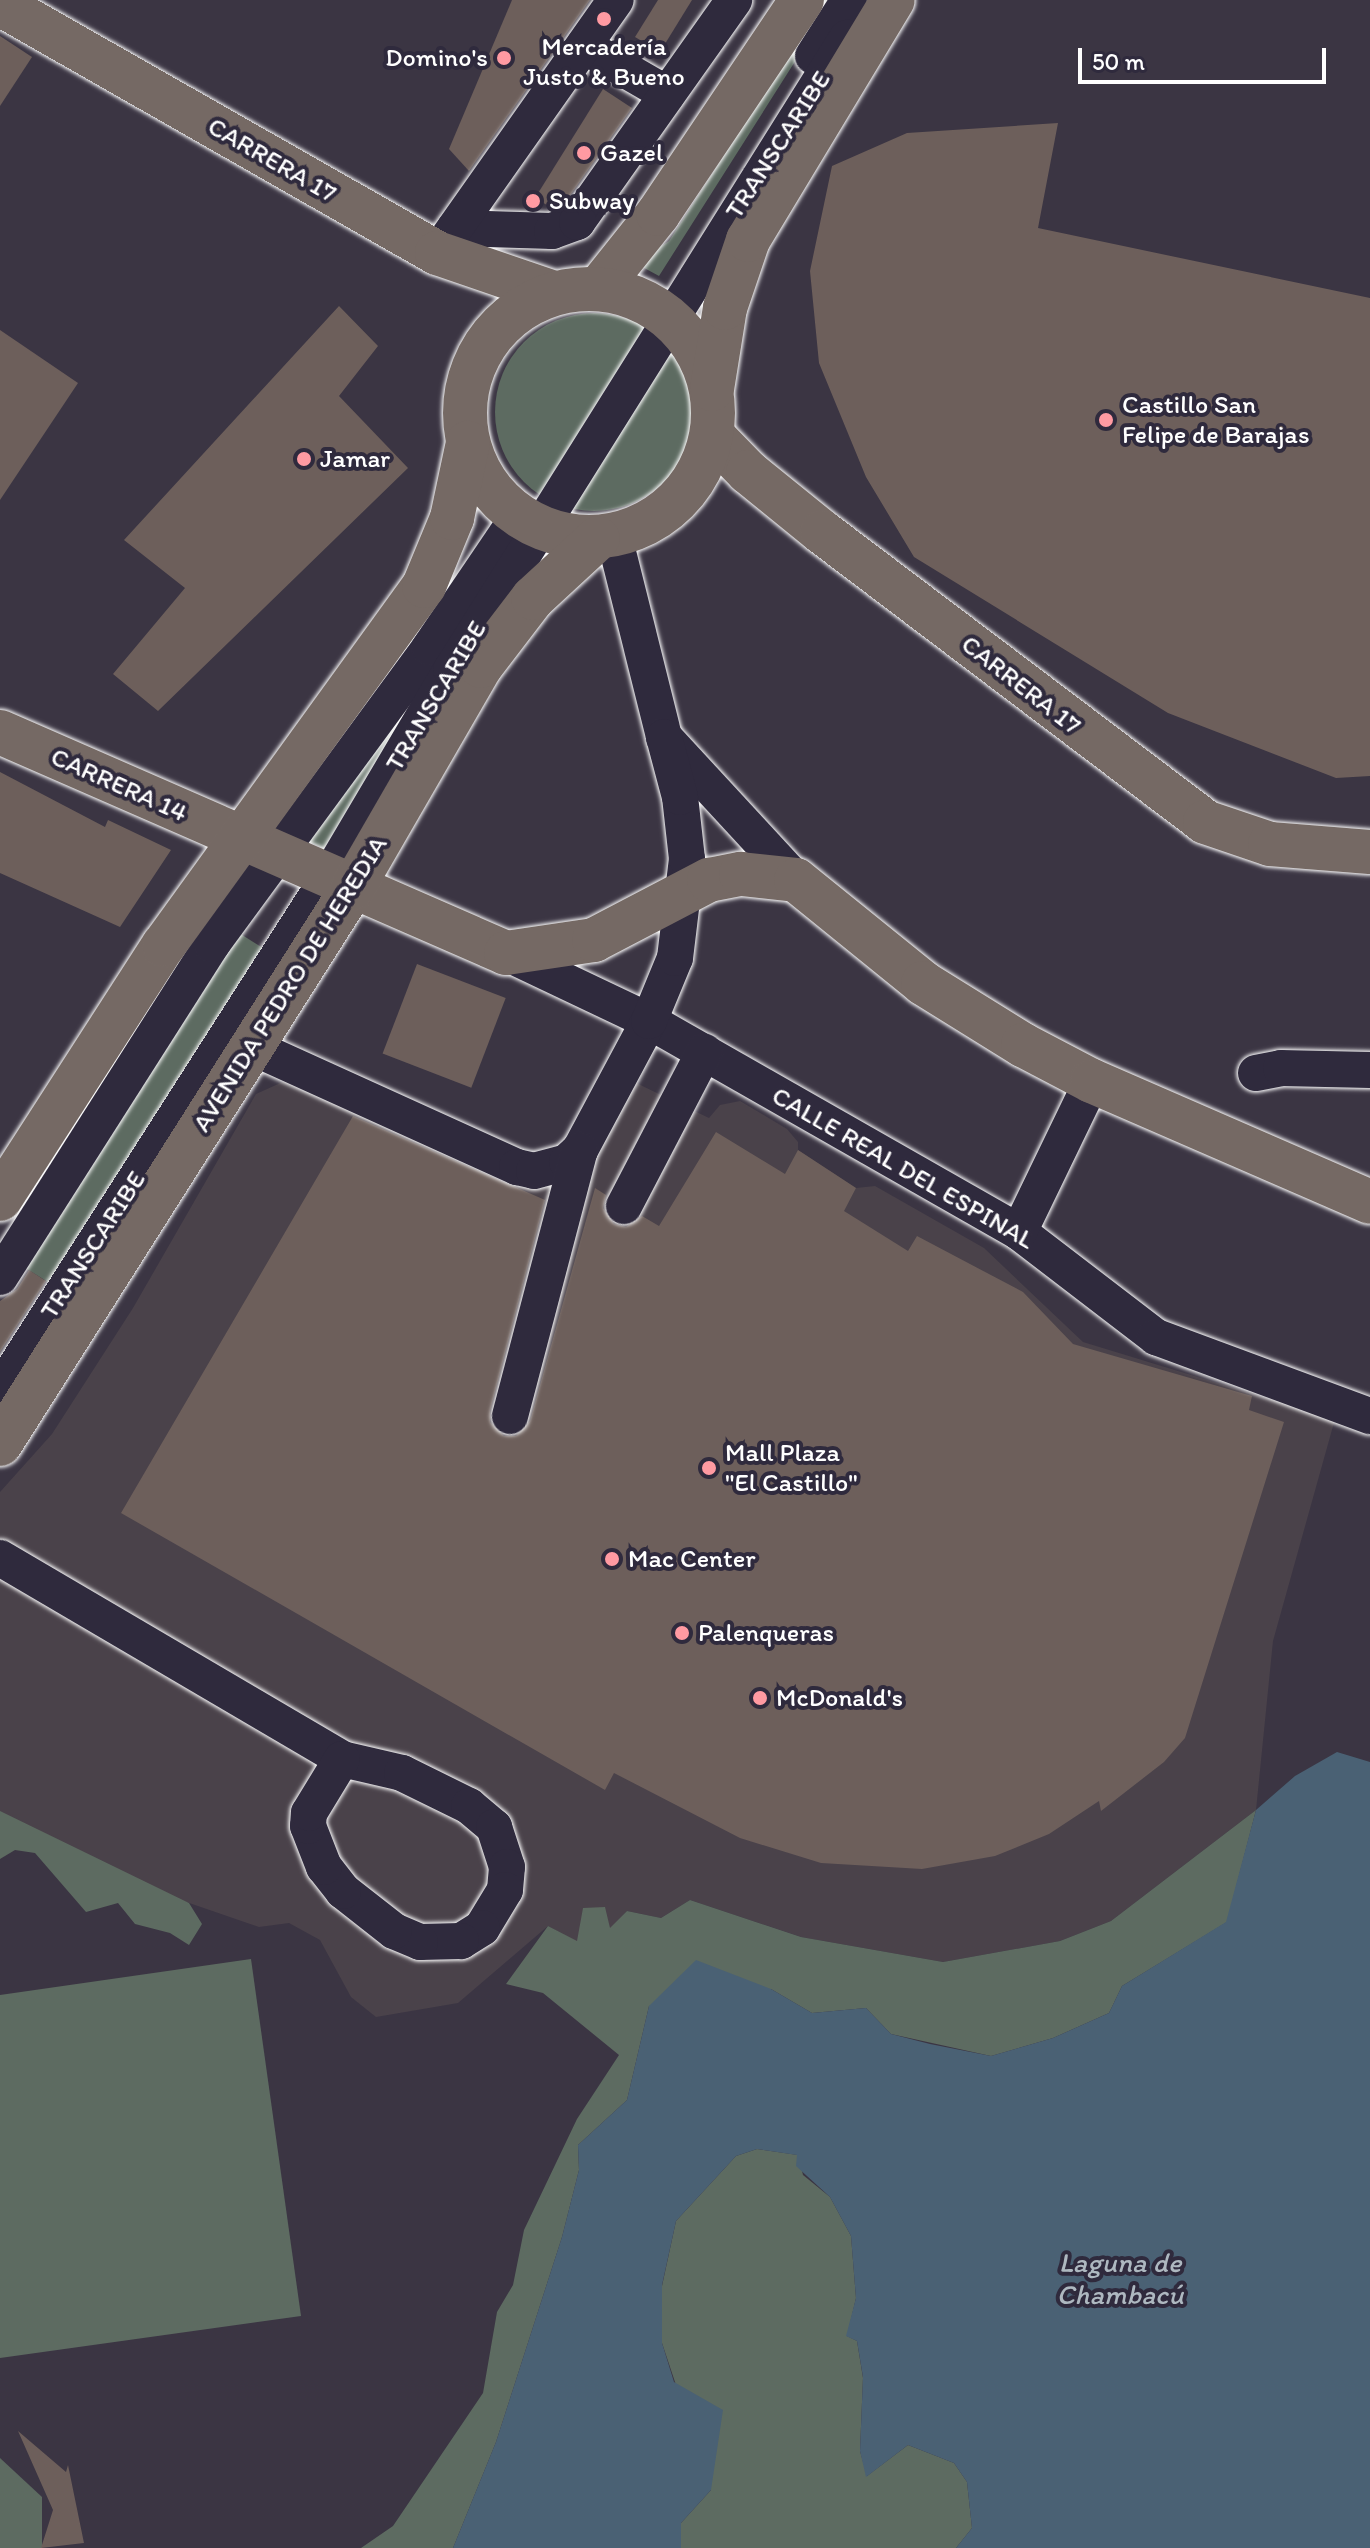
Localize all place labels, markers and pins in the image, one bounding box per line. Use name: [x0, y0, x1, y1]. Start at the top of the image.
marker: Mercadería Justo & Bueno: [595, 10, 613, 28]
place label: Mercadería Justo & Bueno: [523, 31, 685, 92]
place label: Domino's: [385, 42, 488, 74]
marker: Domino's: [495, 49, 513, 67]
place label: Gazel: [600, 137, 663, 169]
marker: Gazel: [575, 144, 593, 162]
place label: Subway: [549, 185, 634, 217]
marker: Subway: [524, 192, 542, 210]
place label: Castillo San Felipe de Barajas: [1122, 389, 1310, 450]
marker: Castillo San Felipe de Barajas: [1097, 411, 1115, 429]
place label: Jamar: [320, 443, 390, 475]
marker: Jamar: [295, 450, 313, 468]
place label: Mall Plaza "El Castillo": [725, 1437, 858, 1498]
marker: Mall Plaza "El Castillo": [700, 1459, 718, 1477]
place label: Mac Center: [628, 1543, 756, 1575]
marker: Mac Center: [603, 1550, 621, 1568]
place label: Palenqueras: [698, 1617, 834, 1649]
marker: Palenqueras: [673, 1624, 691, 1642]
place label: McDonald's: [776, 1682, 903, 1714]
marker: McDonald's: [751, 1689, 769, 1707]

